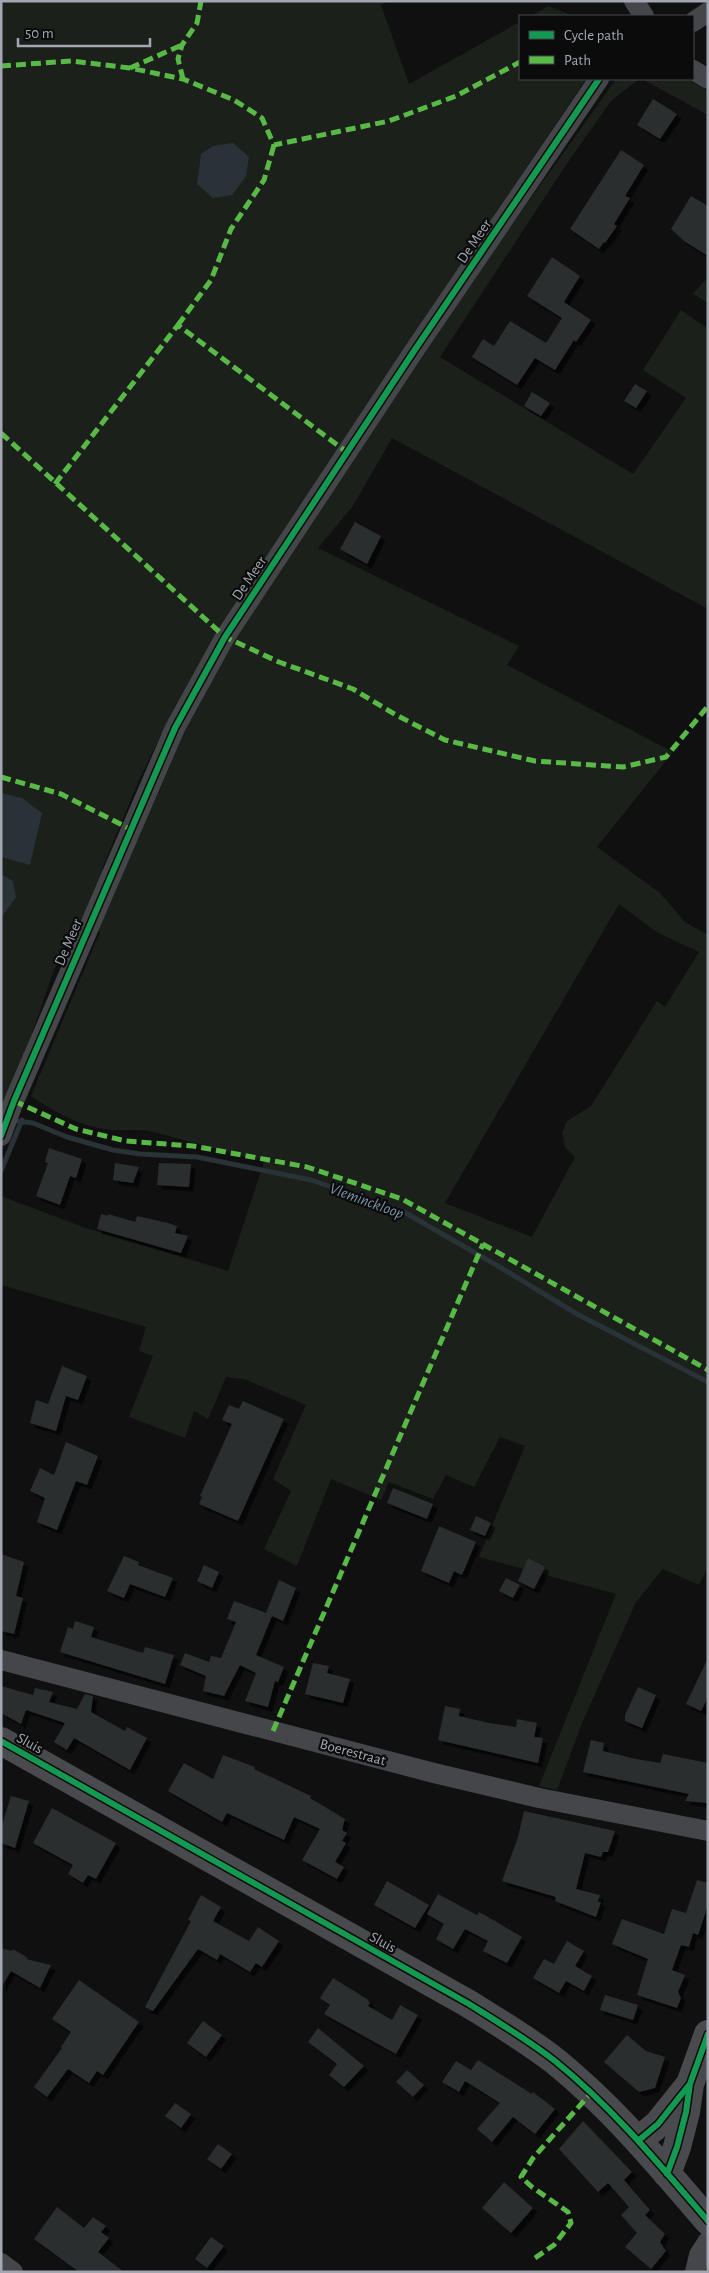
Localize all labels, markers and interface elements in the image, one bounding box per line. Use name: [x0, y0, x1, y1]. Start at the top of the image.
scale bar: [18, 15, 150, 47]
legend: [519, 15, 694, 80]
text: 50 m: [25, 26, 54, 41]
text: Cycle path: [564, 28, 624, 43]
text: Path: [564, 53, 591, 68]
street label: De Meer: [454, 217, 494, 266]
street label: De Meer: [229, 554, 269, 603]
street label: De Meer: [52, 916, 85, 968]
water label: Vleminckloop: [327, 1180, 406, 1223]
street label: Sluis: [14, 1730, 45, 1757]
street label: Boerestraat: [318, 1736, 388, 1769]
street label: Sluis: [367, 1929, 398, 1956]

